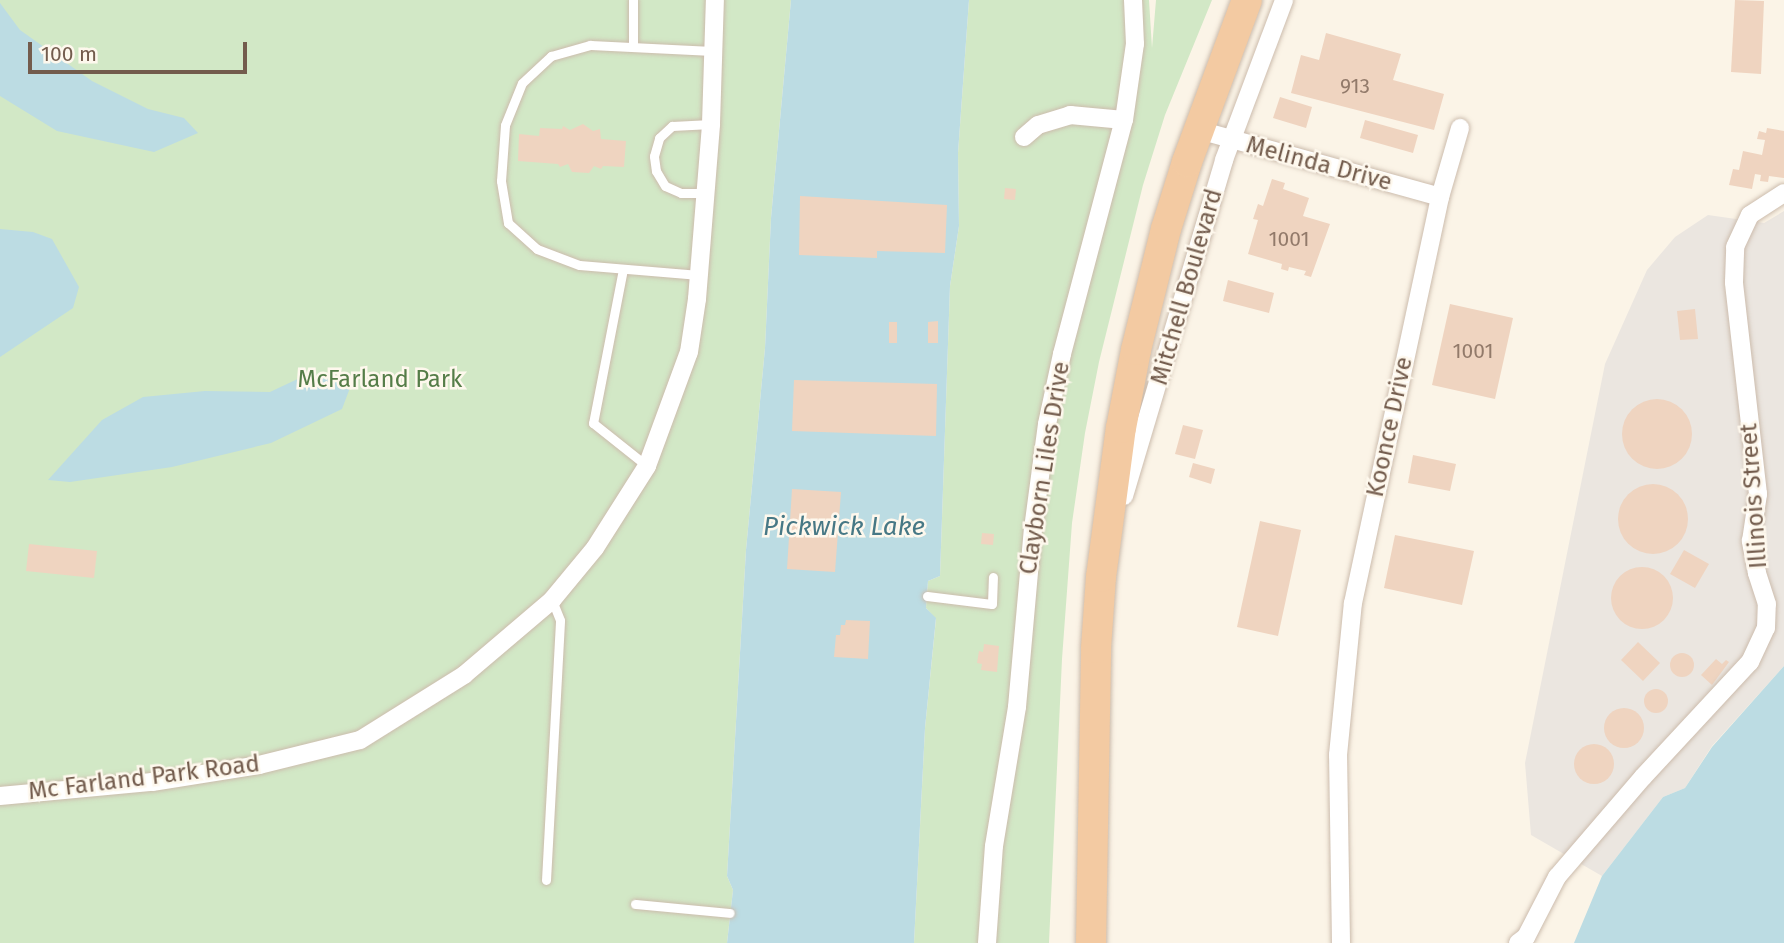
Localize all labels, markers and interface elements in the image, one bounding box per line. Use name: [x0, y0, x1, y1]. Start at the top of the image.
scale bar: [32, 28, 250, 72]
text: 100 m: [41, 41, 97, 67]
house number: 913: [1340, 73, 1370, 99]
street label: Melinda Drive: [1243, 131, 1395, 197]
street label: Mitchell Boulevard: [1145, 186, 1229, 388]
house number: 1001: [1268, 226, 1310, 252]
house number: 1001: [1452, 338, 1494, 364]
street label: Koonce Drive: [1361, 354, 1419, 500]
street label: Clayborn Liles Drive: [1014, 360, 1076, 576]
park label: McFarland Park: [298, 366, 462, 394]
street label: Illinois Street: [1735, 422, 1773, 570]
water label: Pickwick Lake: [763, 511, 925, 543]
street label: Mc Farland Park Road: [27, 750, 261, 806]

